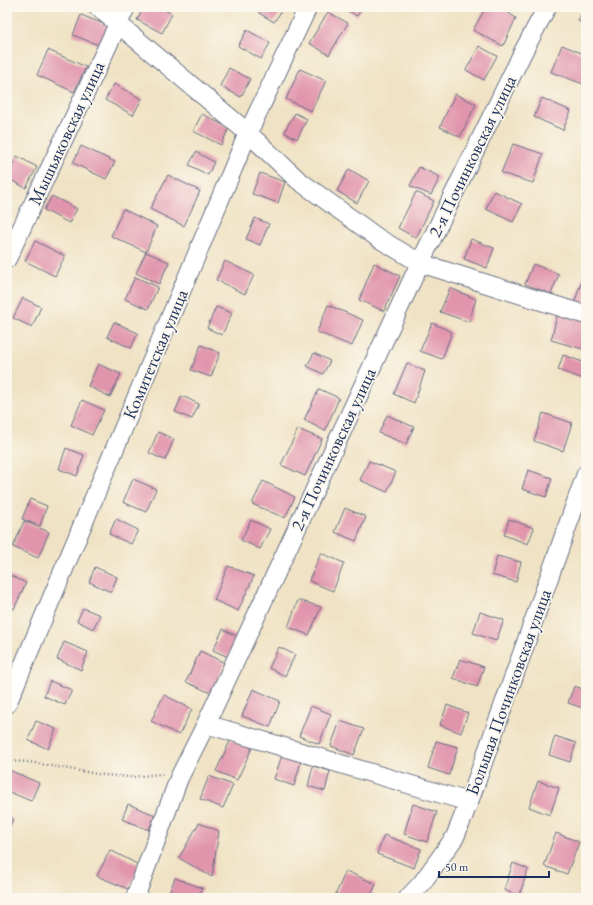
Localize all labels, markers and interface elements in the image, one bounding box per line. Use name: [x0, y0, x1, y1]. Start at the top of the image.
street label: Мышьяковская улица: [23, 57, 110, 209]
street label: 2-я Починковская улица: [423, 71, 521, 241]
street label: Комитетская улица: [117, 285, 193, 422]
street label: 2-я Починковская улица: [285, 363, 381, 534]
street label: Большая Починковская улица: [460, 585, 556, 798]
scale bar: [439, 853, 549, 879]
text: 50 m: [445, 859, 469, 875]

